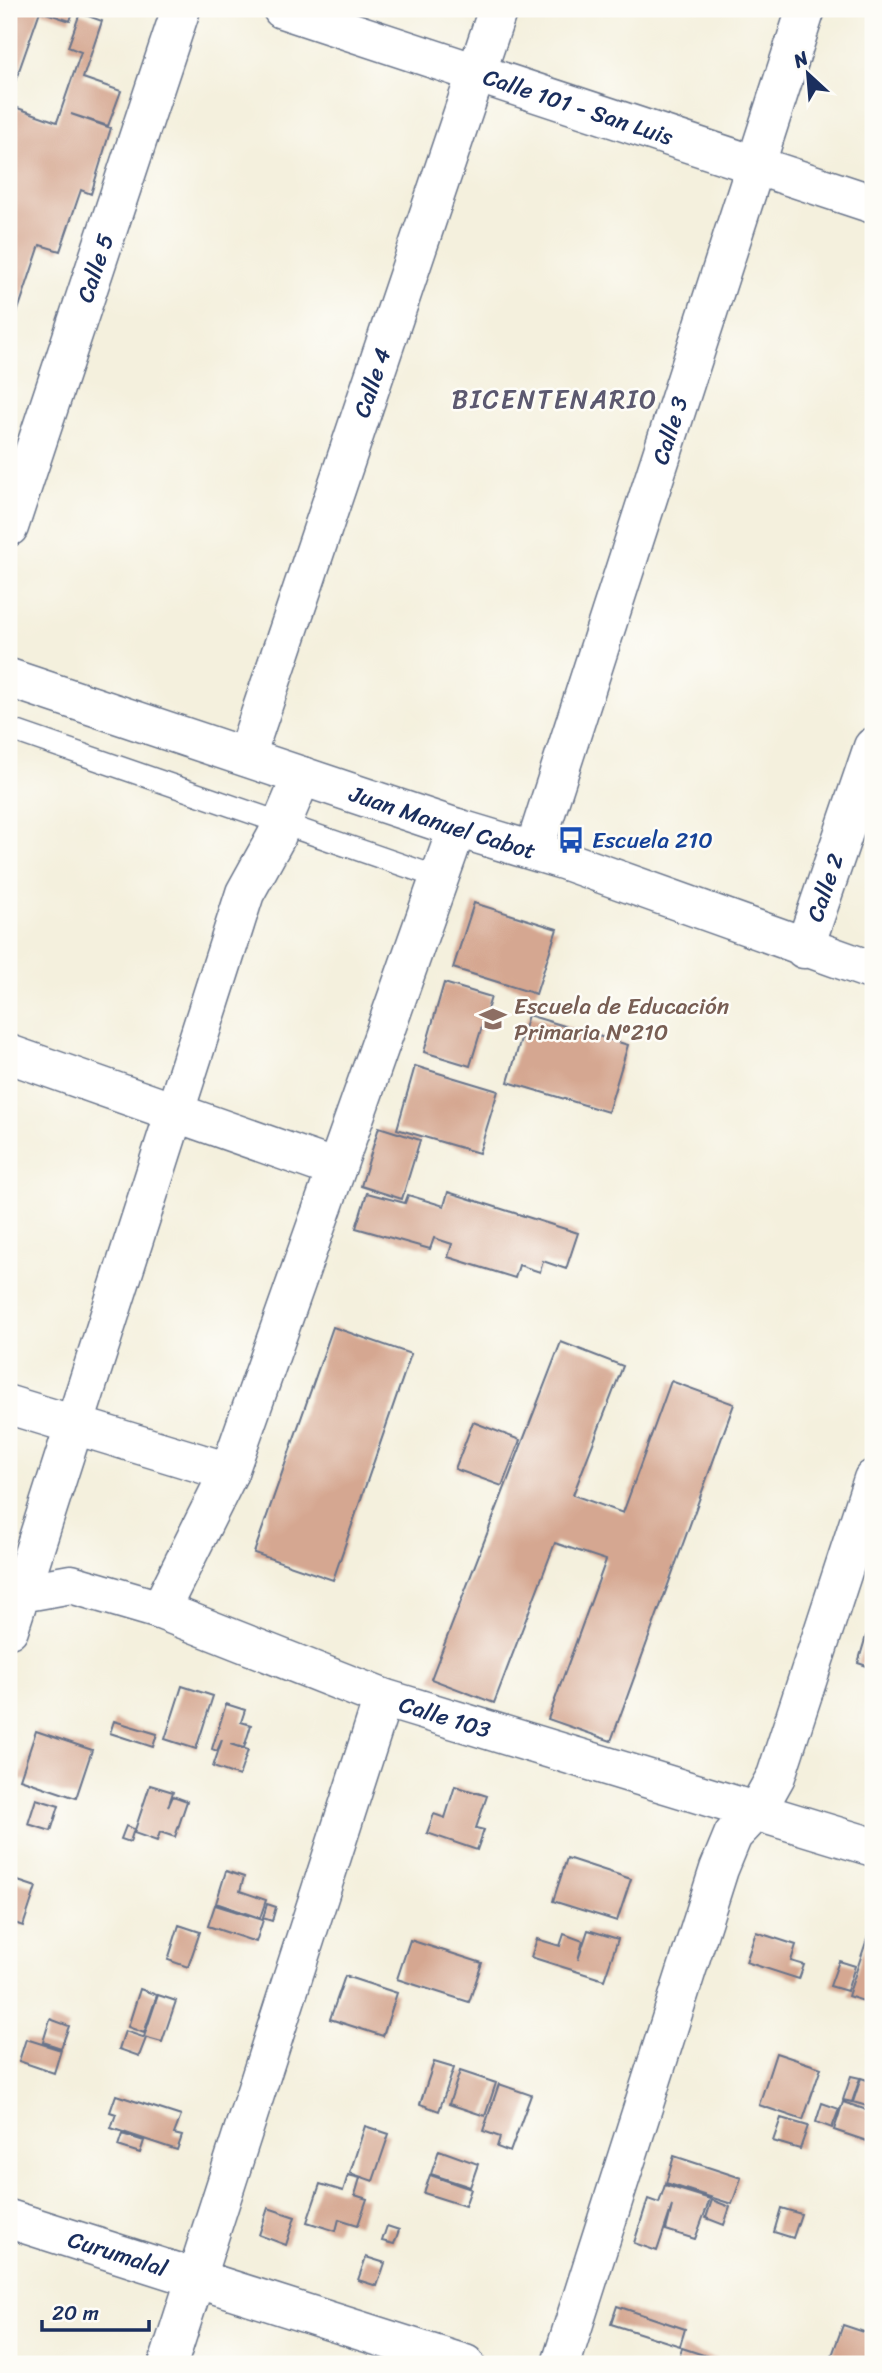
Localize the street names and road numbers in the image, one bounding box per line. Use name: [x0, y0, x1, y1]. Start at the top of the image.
street label: Calle 101 - San Luis: [478, 56, 679, 157]
street label: Calle 5: [64, 228, 126, 308]
street label: Calle 4: [341, 342, 403, 423]
street label: Calle 3: [640, 391, 700, 470]
street label: Juan Manuel Cabot: [343, 773, 541, 871]
street label: Calle 2: [794, 848, 856, 927]
street label: Calle 103: [394, 1684, 496, 1750]
street label: Curumalal: [63, 2219, 173, 2289]

